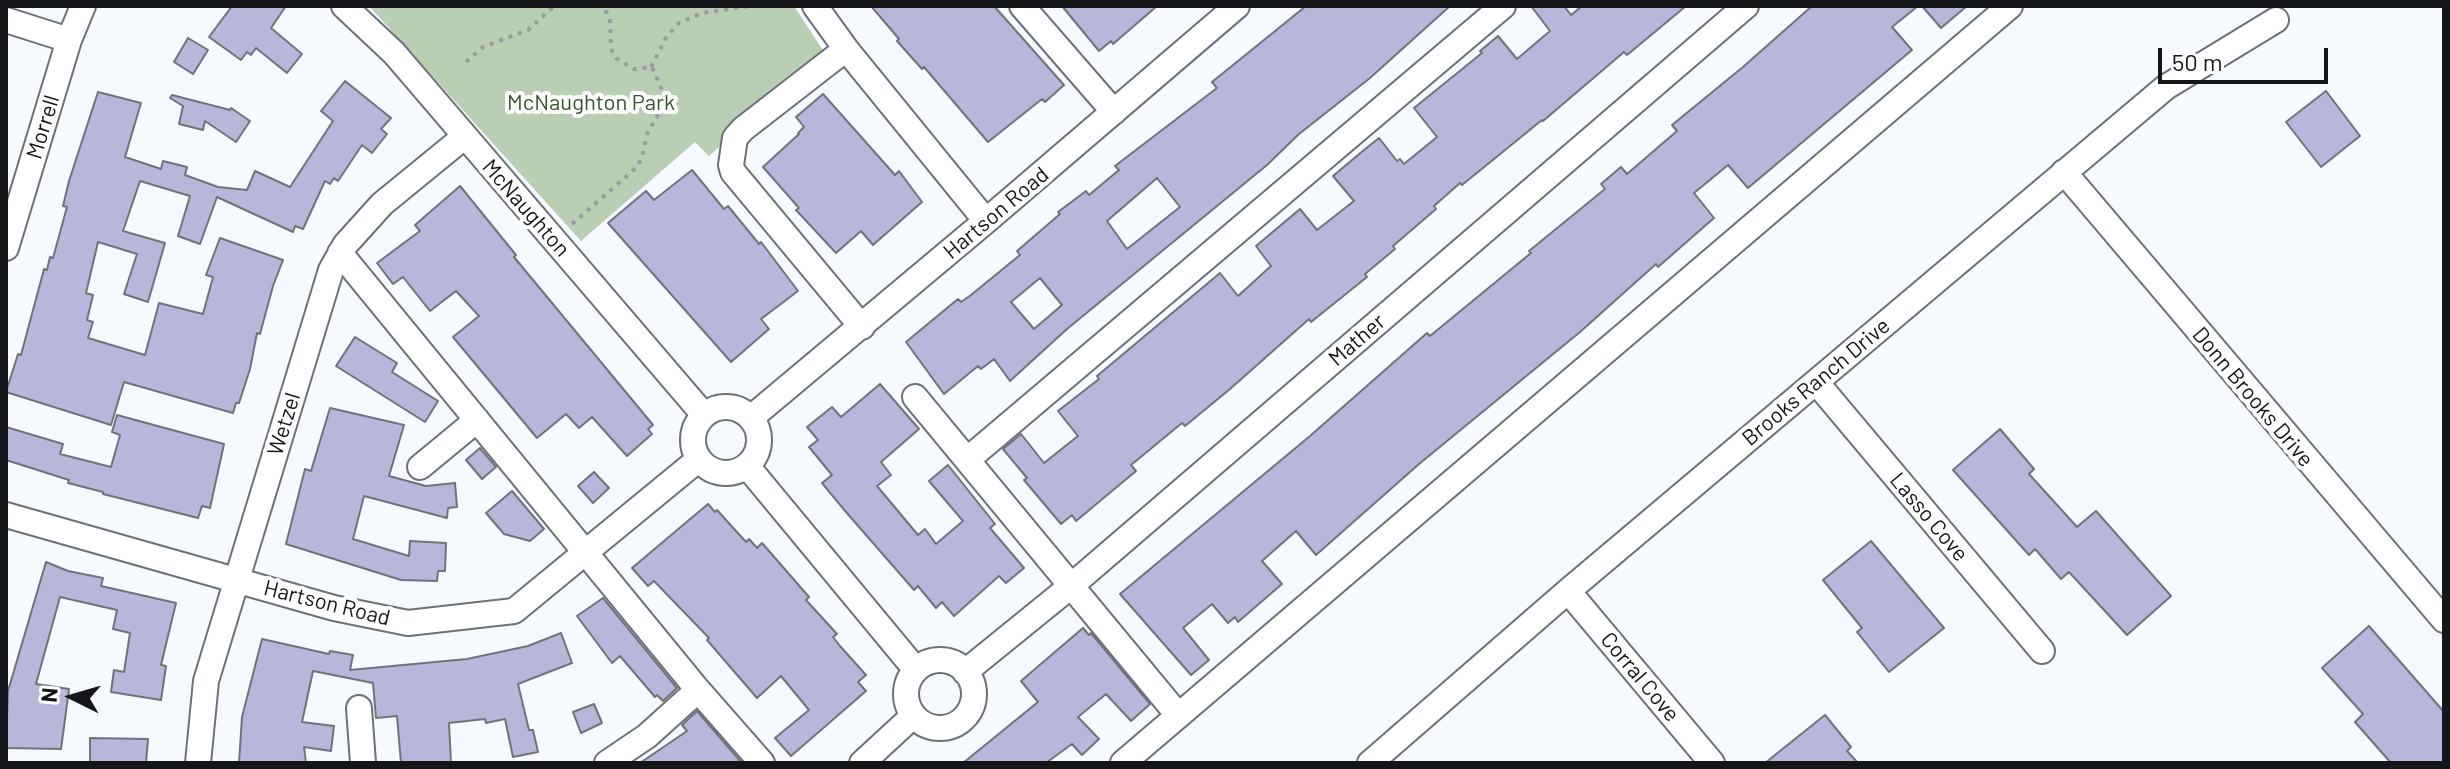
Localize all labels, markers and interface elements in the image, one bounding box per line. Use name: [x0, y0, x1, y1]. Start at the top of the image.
scale bar: [2162, 32, 2332, 82]
text: 50 m: [2172, 47, 2223, 76]
park label: McNaughton Park: [507, 90, 675, 116]
street label: Morrell: [21, 92, 65, 162]
street label: McNaughton: [477, 154, 575, 262]
street label: Hartson Road: [938, 161, 1054, 265]
street label: Mather: [1323, 308, 1391, 372]
street label: Brooks Ranch Drive: [1737, 313, 1895, 451]
street label: Donn Brooks Drive: [2187, 322, 2319, 472]
street label: Wetzel: [262, 389, 306, 459]
street label: Lasso Cove: [1884, 467, 1974, 567]
street label: Hartson Road: [261, 575, 393, 631]
street label: Corral Cove: [1595, 627, 1685, 727]
north arrow: [32, 657, 112, 737]
text: N: [35, 686, 62, 703]

